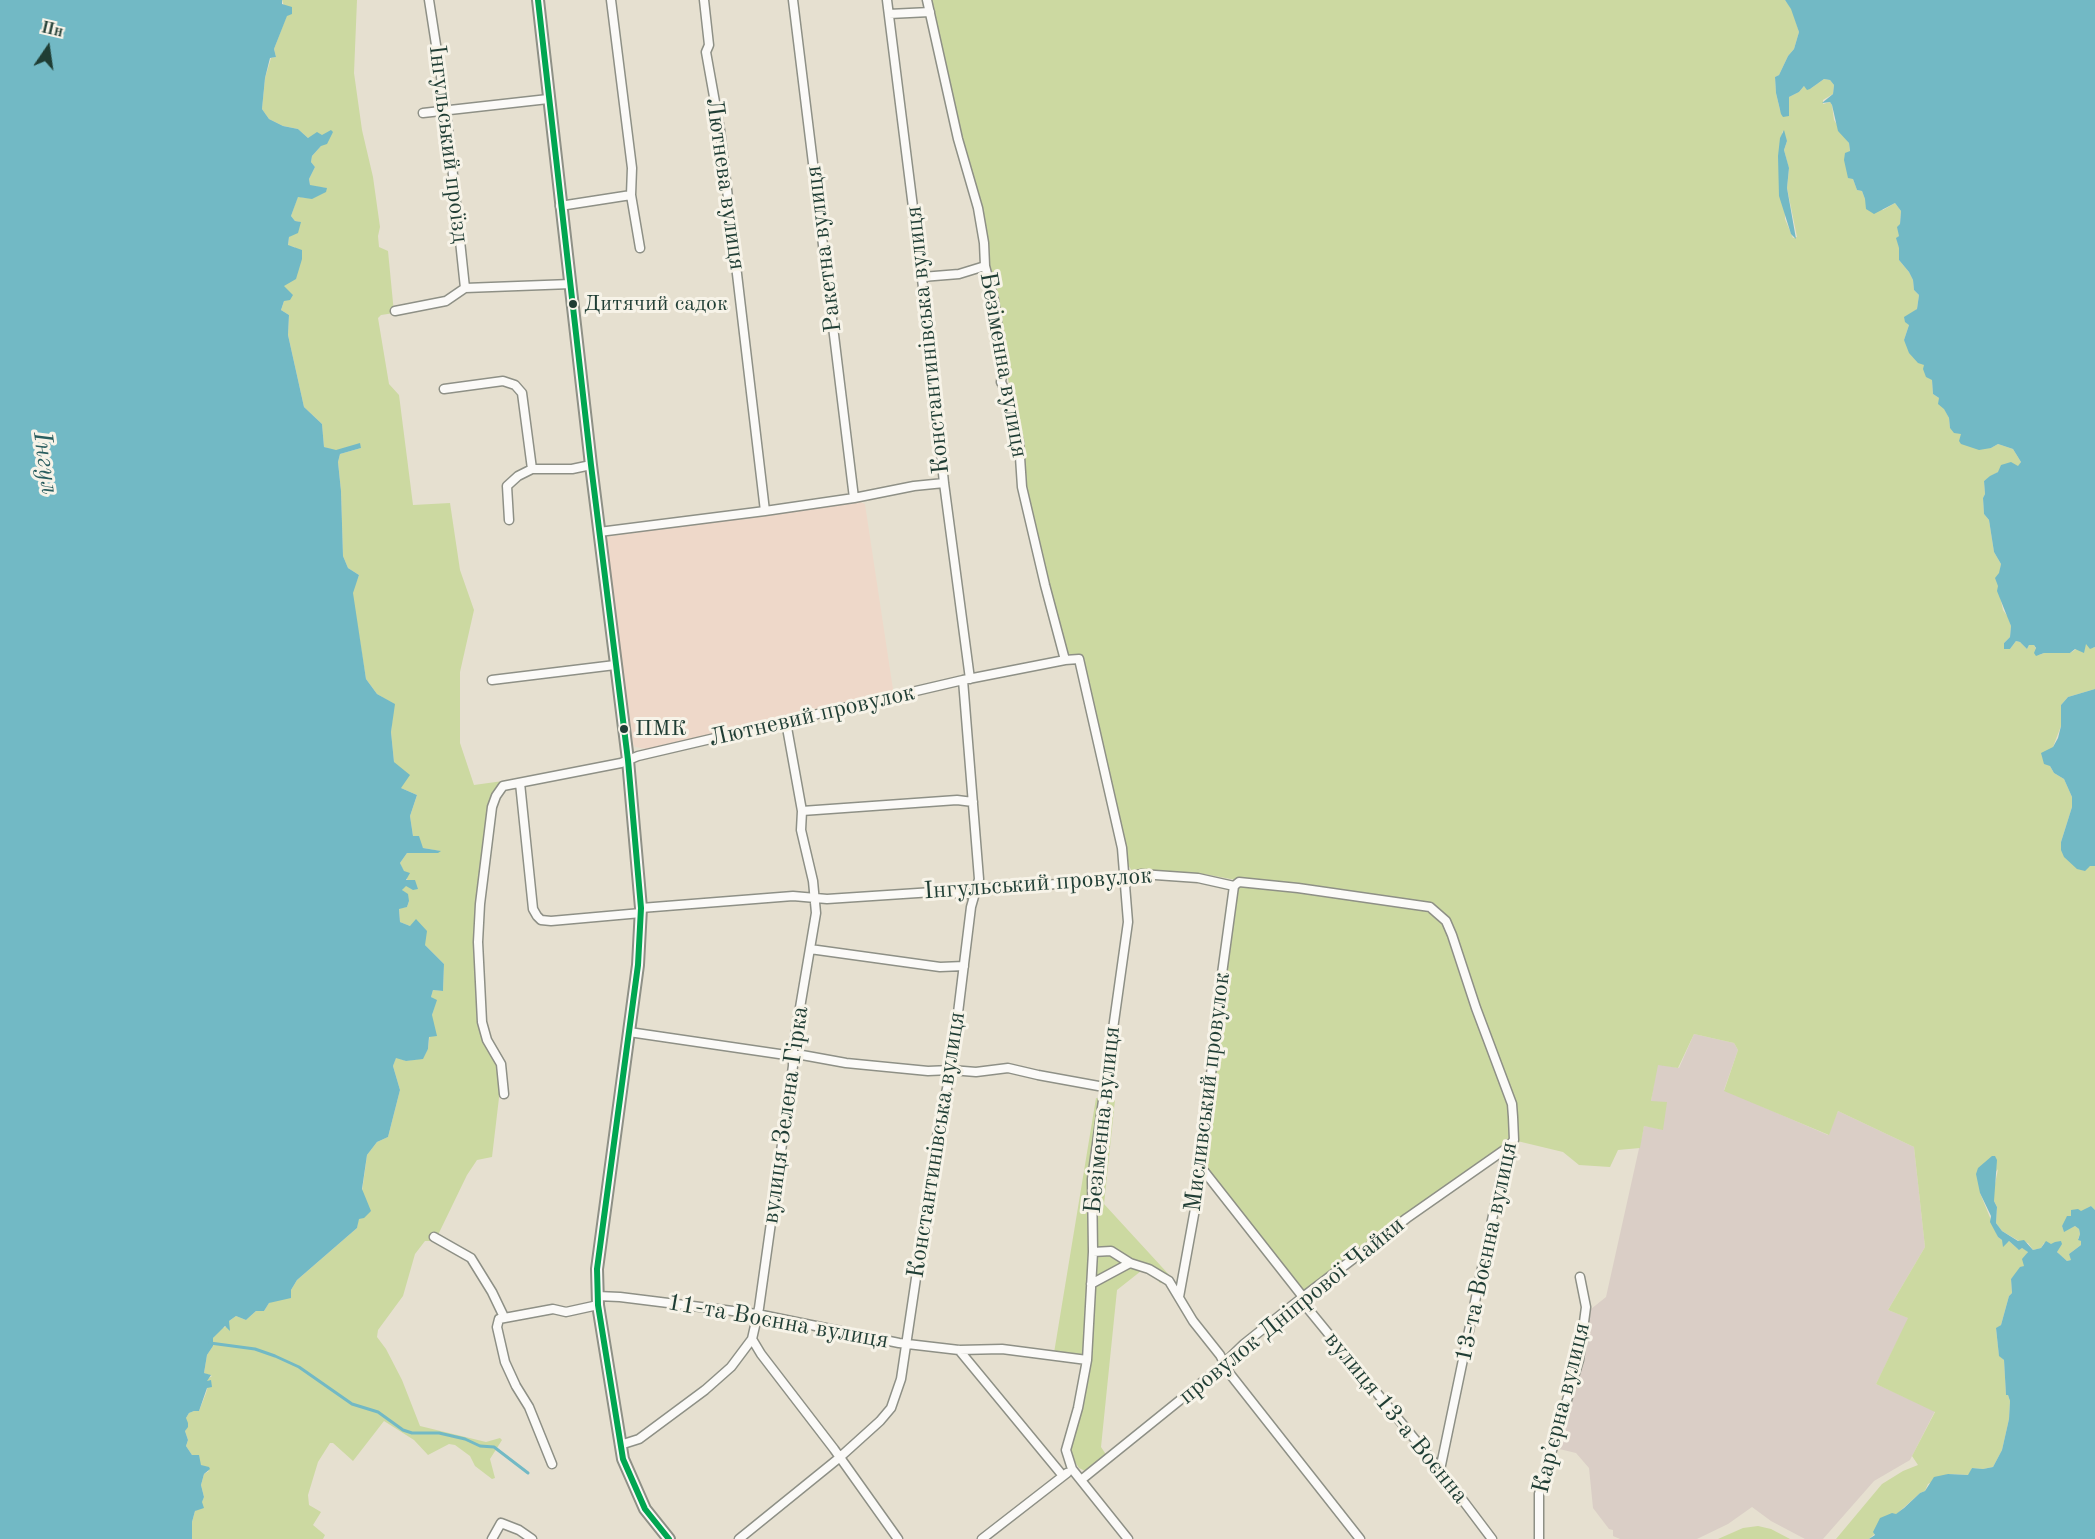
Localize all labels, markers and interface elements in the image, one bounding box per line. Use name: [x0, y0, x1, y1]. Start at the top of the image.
north arrow: [18, 18, 78, 78]
text: Пн: [40, 20, 65, 41]
street label: Інгульський проїзд: [422, 43, 474, 245]
street label: Лютнева вулиця: [699, 96, 751, 272]
street label: Ракетна вулиця: [799, 164, 849, 334]
street label: Константинівська вулиця: [900, 205, 956, 475]
street label: Безіменна вулиця: [972, 270, 1034, 460]
place label: Дитячий садок: [584, 291, 728, 317]
marker: Дитячий садок: [567, 298, 579, 310]
water label: Інгул: [25, 430, 65, 496]
street label: Лютневий провулок: [706, 678, 918, 754]
place label: ПМК: [635, 716, 687, 742]
marker: ПМК: [618, 723, 630, 735]
street label: Інгульський провулок: [923, 862, 1153, 906]
street label: Мисливський провулок: [1179, 970, 1237, 1214]
street label: вулиця Зелена Гірка: [756, 1004, 816, 1226]
street label: Константинівська вулиця: [902, 1010, 972, 1280]
street label: Безіменна вулиця: [1079, 1025, 1127, 1215]
street label: 13-та Воєнна вулиця: [1450, 1139, 1524, 1365]
street label: провулок Дніпрової Чайки: [1173, 1211, 1411, 1411]
street label: 11-та Воєнна вулиця: [665, 1288, 891, 1356]
street label: Карʼєрна вулиця: [1527, 1320, 1597, 1496]
street label: вулиця 13-а Воєнна: [1318, 1326, 1474, 1510]

